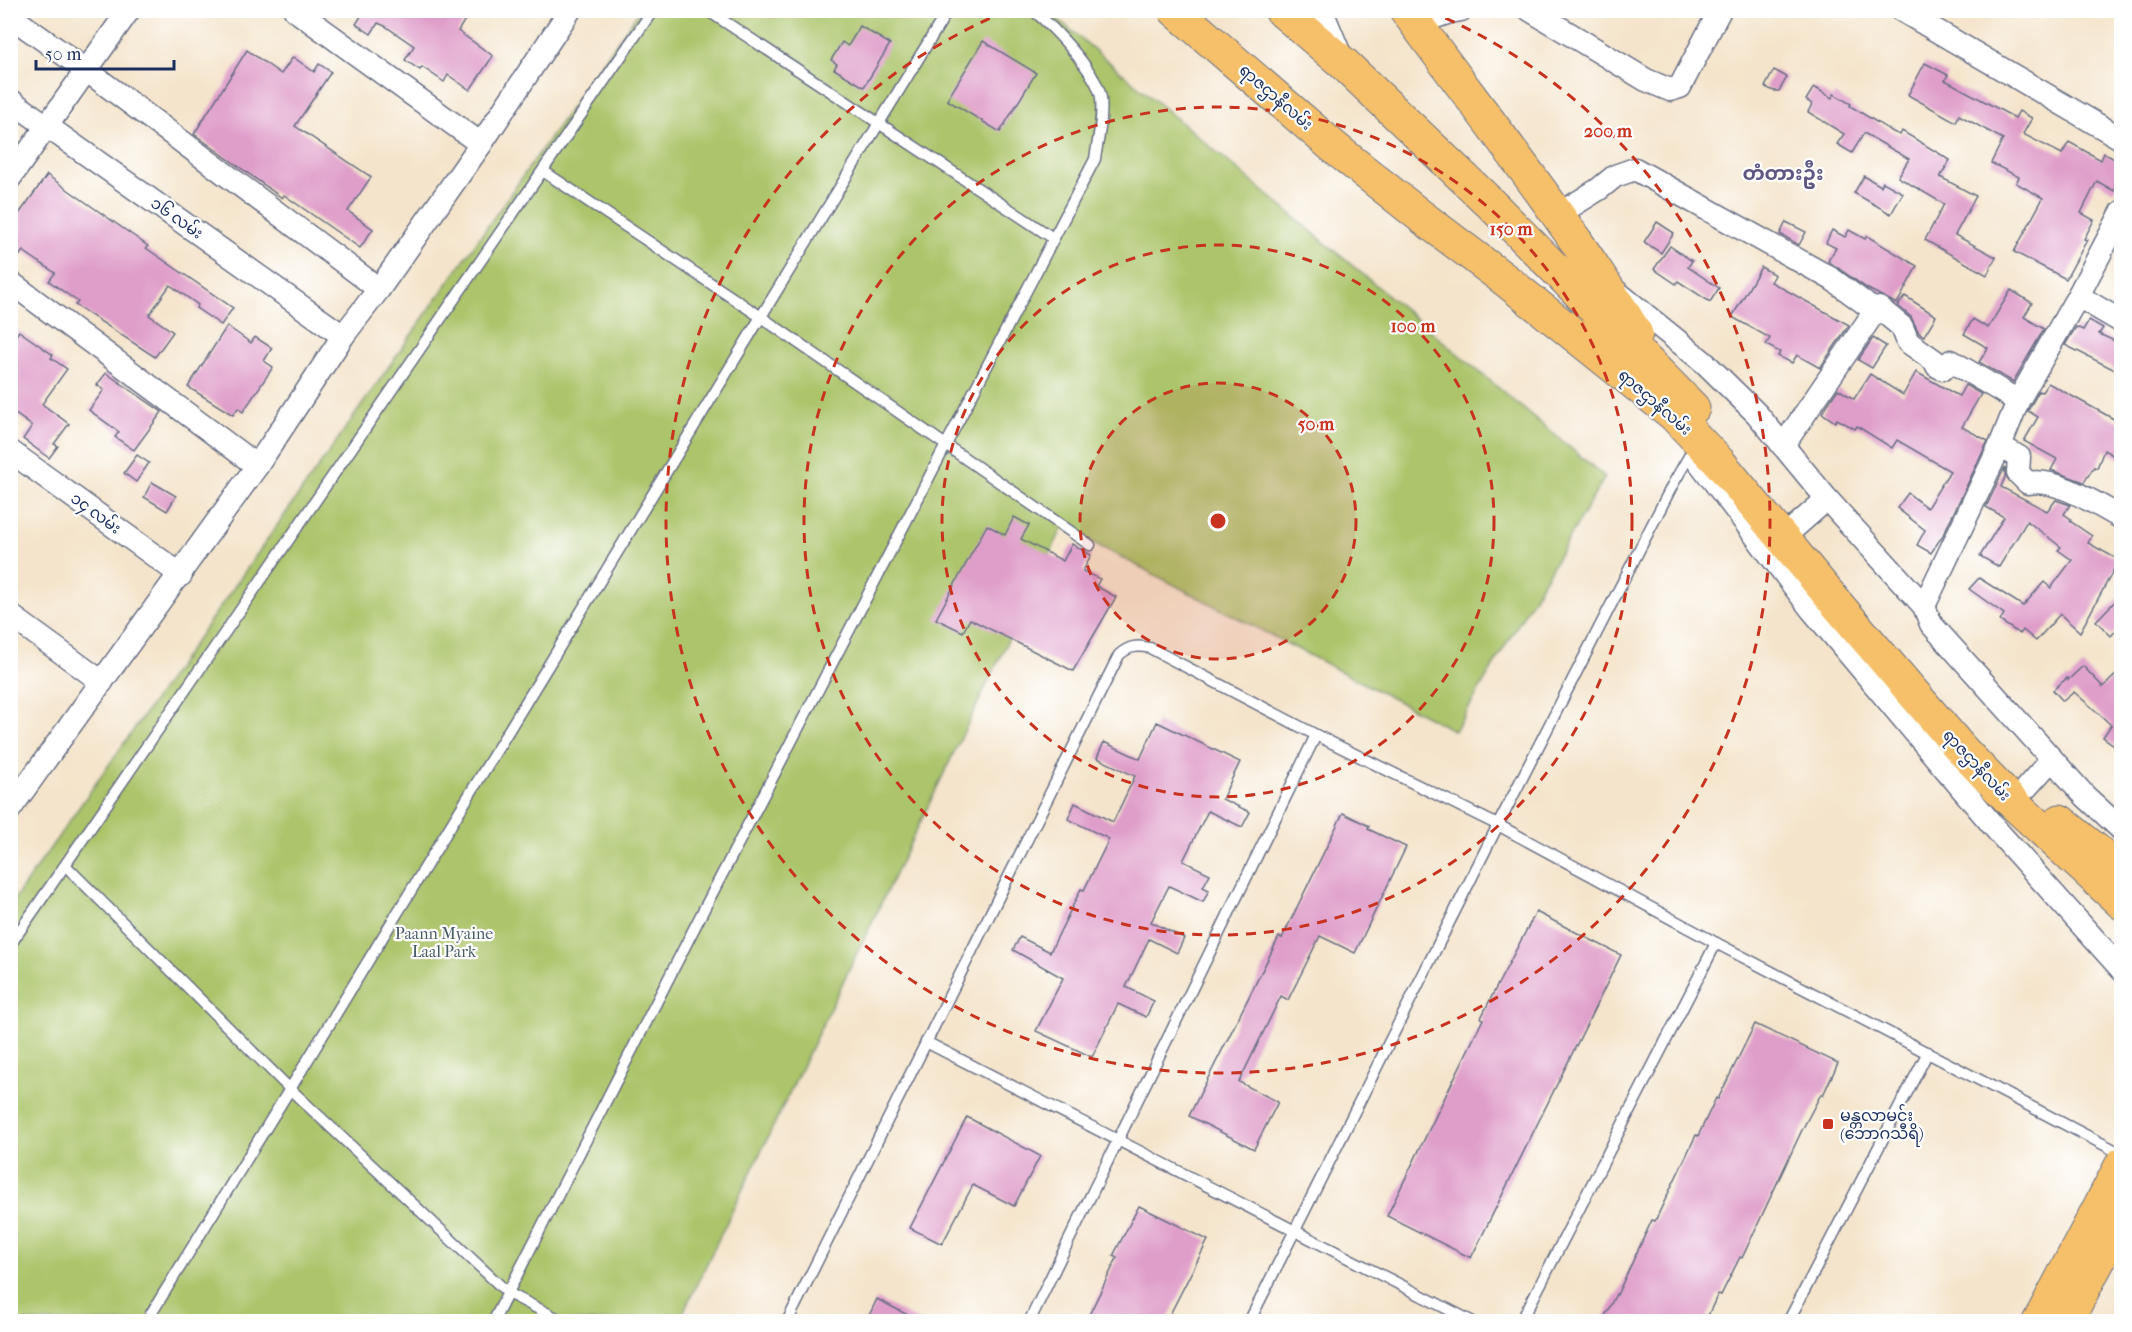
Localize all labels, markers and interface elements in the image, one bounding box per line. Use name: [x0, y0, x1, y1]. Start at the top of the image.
scale bar: [36, 33, 174, 71]
text: 50 m: [45, 44, 82, 65]
street label: ရာဇဌာနီလမ်း: [1233, 59, 1318, 137]
text: 200 m: [1584, 121, 1633, 142]
district label: တံတားဦး: [1742, 160, 1824, 189]
street label: ၁၆ လမ်း: [147, 192, 208, 243]
text: 150 m: [1490, 219, 1533, 240]
text: 100 m: [1390, 316, 1437, 337]
street label: ရာဇဌာနီလမ်း: [1612, 364, 1697, 442]
text: 50 m: [1298, 414, 1335, 435]
street label: ၁၄ လမ်း: [65, 487, 126, 541]
centre of rings: [1208, 511, 1228, 531]
street label: ရာဇဌာနီလမ်း: [1936, 724, 2016, 807]
park label: Paann Myaine Laal Park: [395, 924, 493, 961]
place label: မန္တလာမင်း (ဘောဂသီရိ): [1840, 1104, 1924, 1147]
marker: မန္တလာမင်း (ဘောဂသီရိ): [1821, 1117, 1835, 1131]

